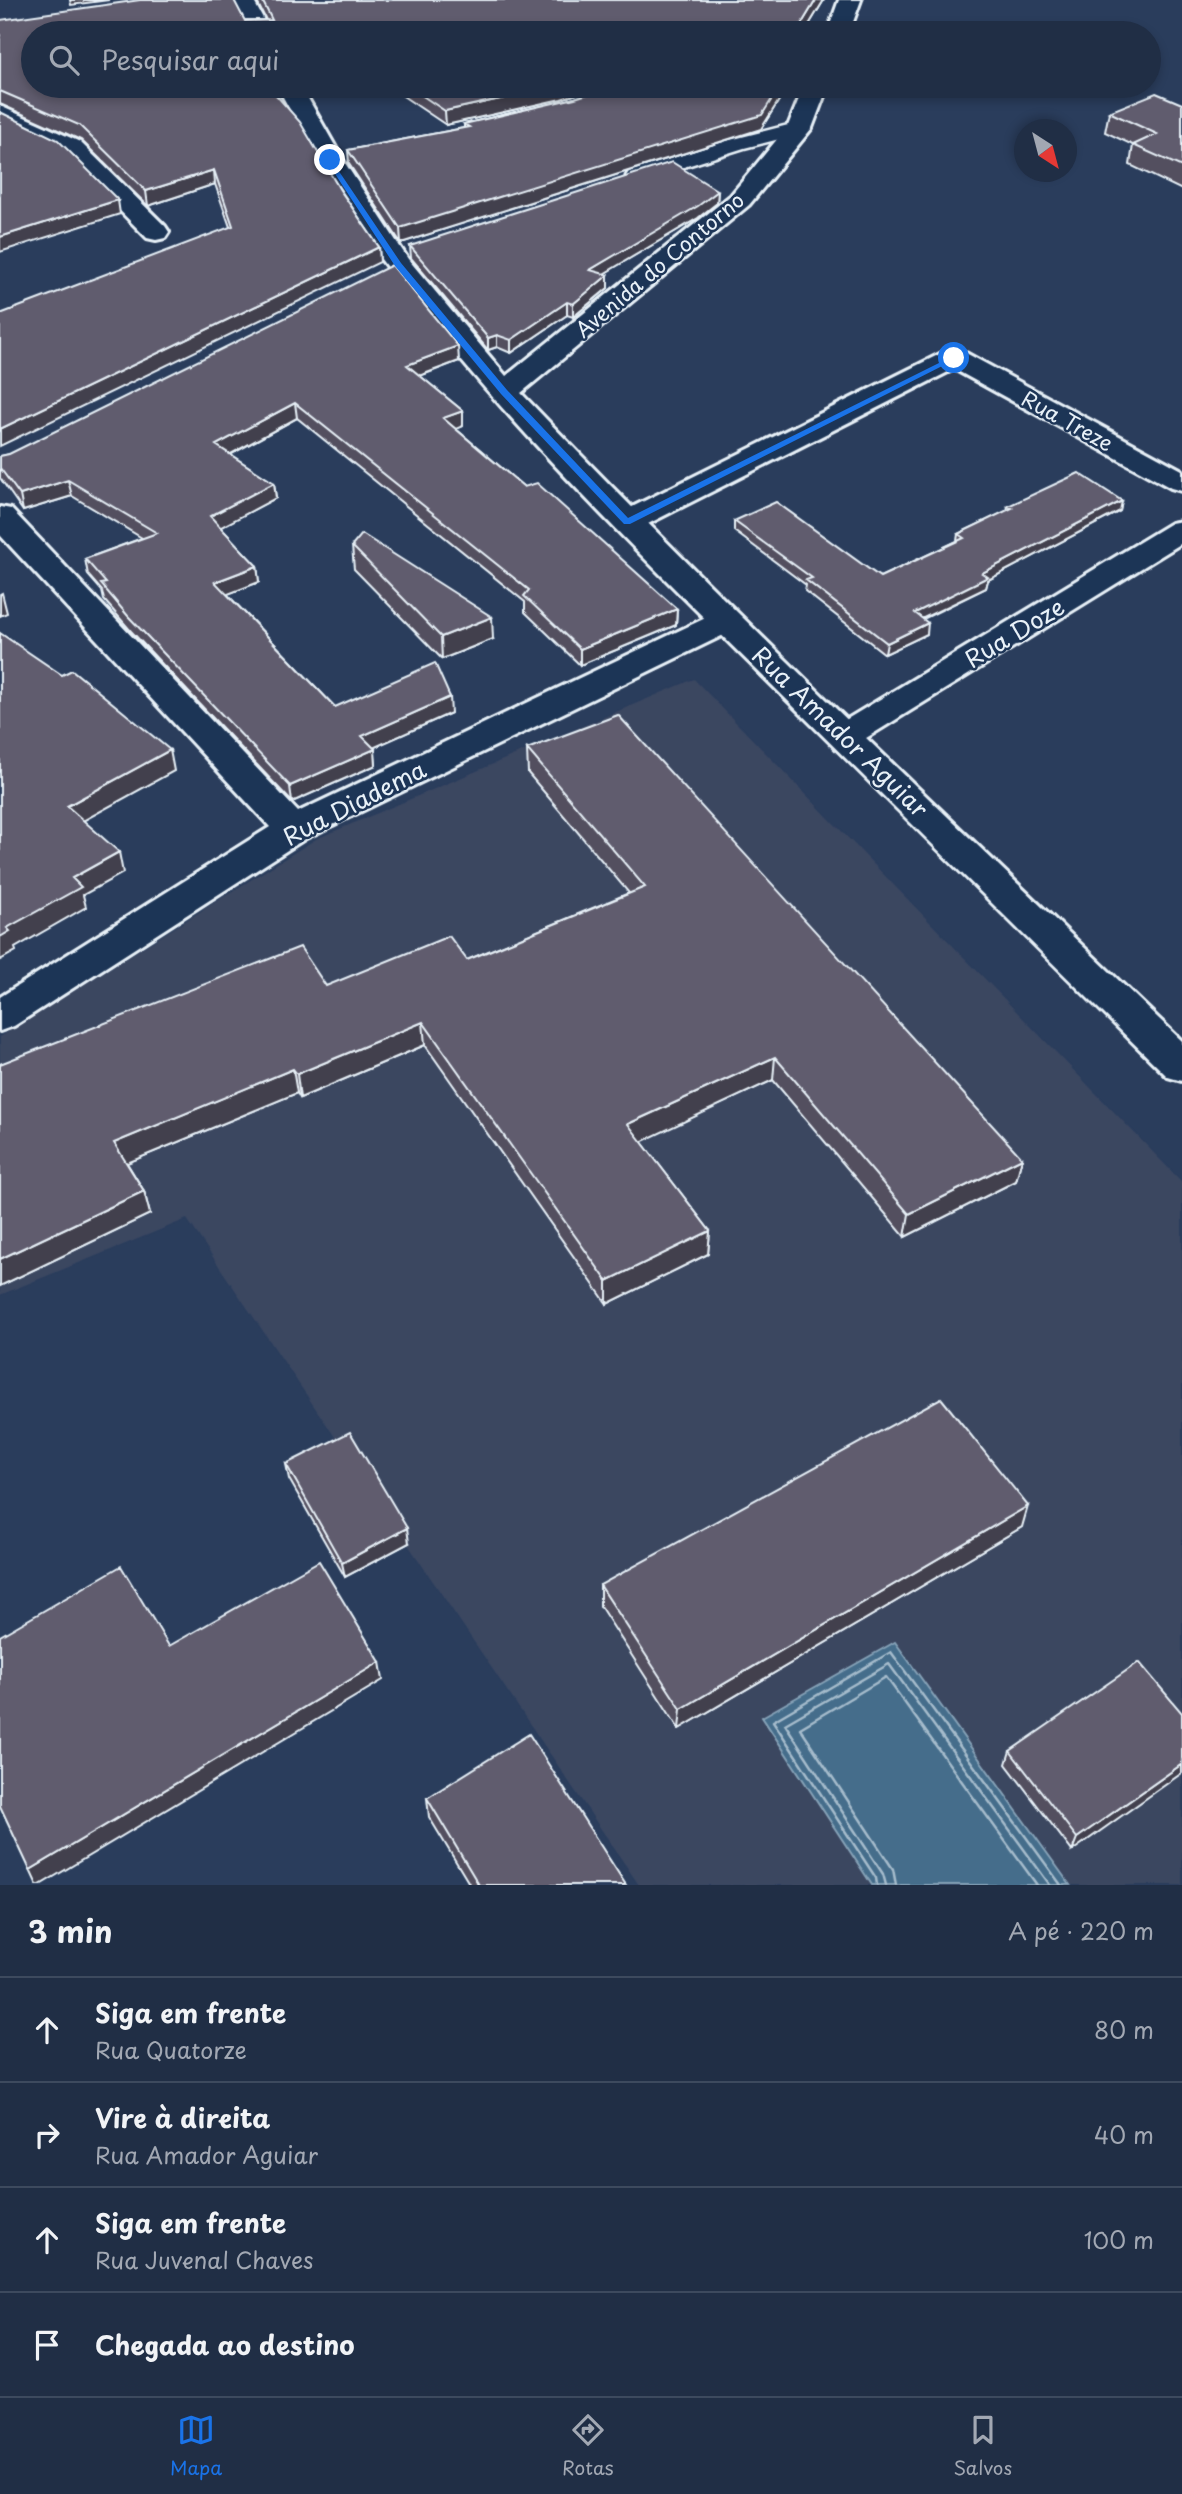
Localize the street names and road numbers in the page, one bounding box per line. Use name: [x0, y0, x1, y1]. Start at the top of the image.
street label: Avenida do Contorno: [567, 184, 751, 344]
street label: Rua Treze: [1016, 382, 1120, 458]
street label: Rua Doze: [957, 588, 1071, 676]
street label: Rua Amador Aguiar: [745, 637, 937, 825]
street label: Rua Diadema: [276, 750, 432, 854]

